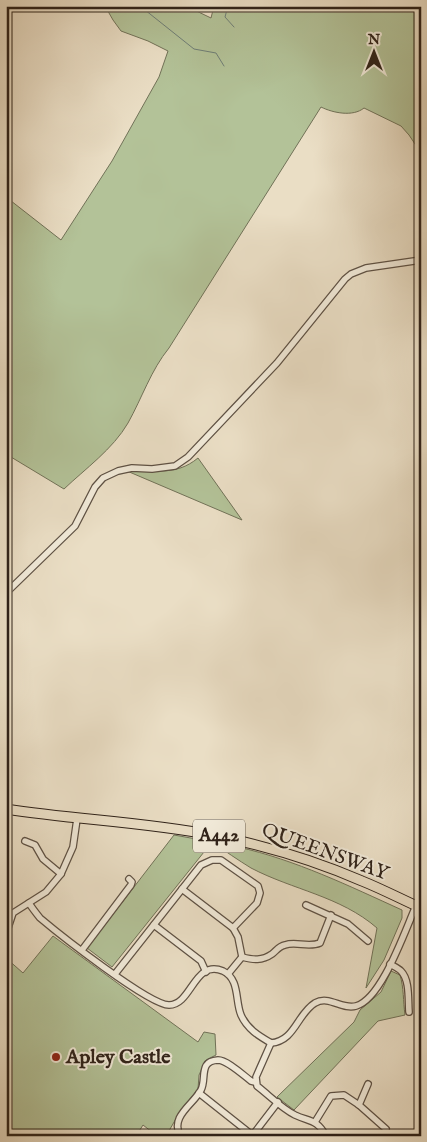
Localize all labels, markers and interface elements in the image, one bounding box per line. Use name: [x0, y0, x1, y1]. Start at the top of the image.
north arrow: [350, 28, 400, 78]
text: N: [367, 31, 380, 49]
street label: QUEENSWAY: [258, 817, 393, 887]
road number: A442: [193, 819, 245, 852]
place label: Apley Castle: [65, 1045, 171, 1070]
marker: Apley Castle: [50, 1051, 62, 1063]

